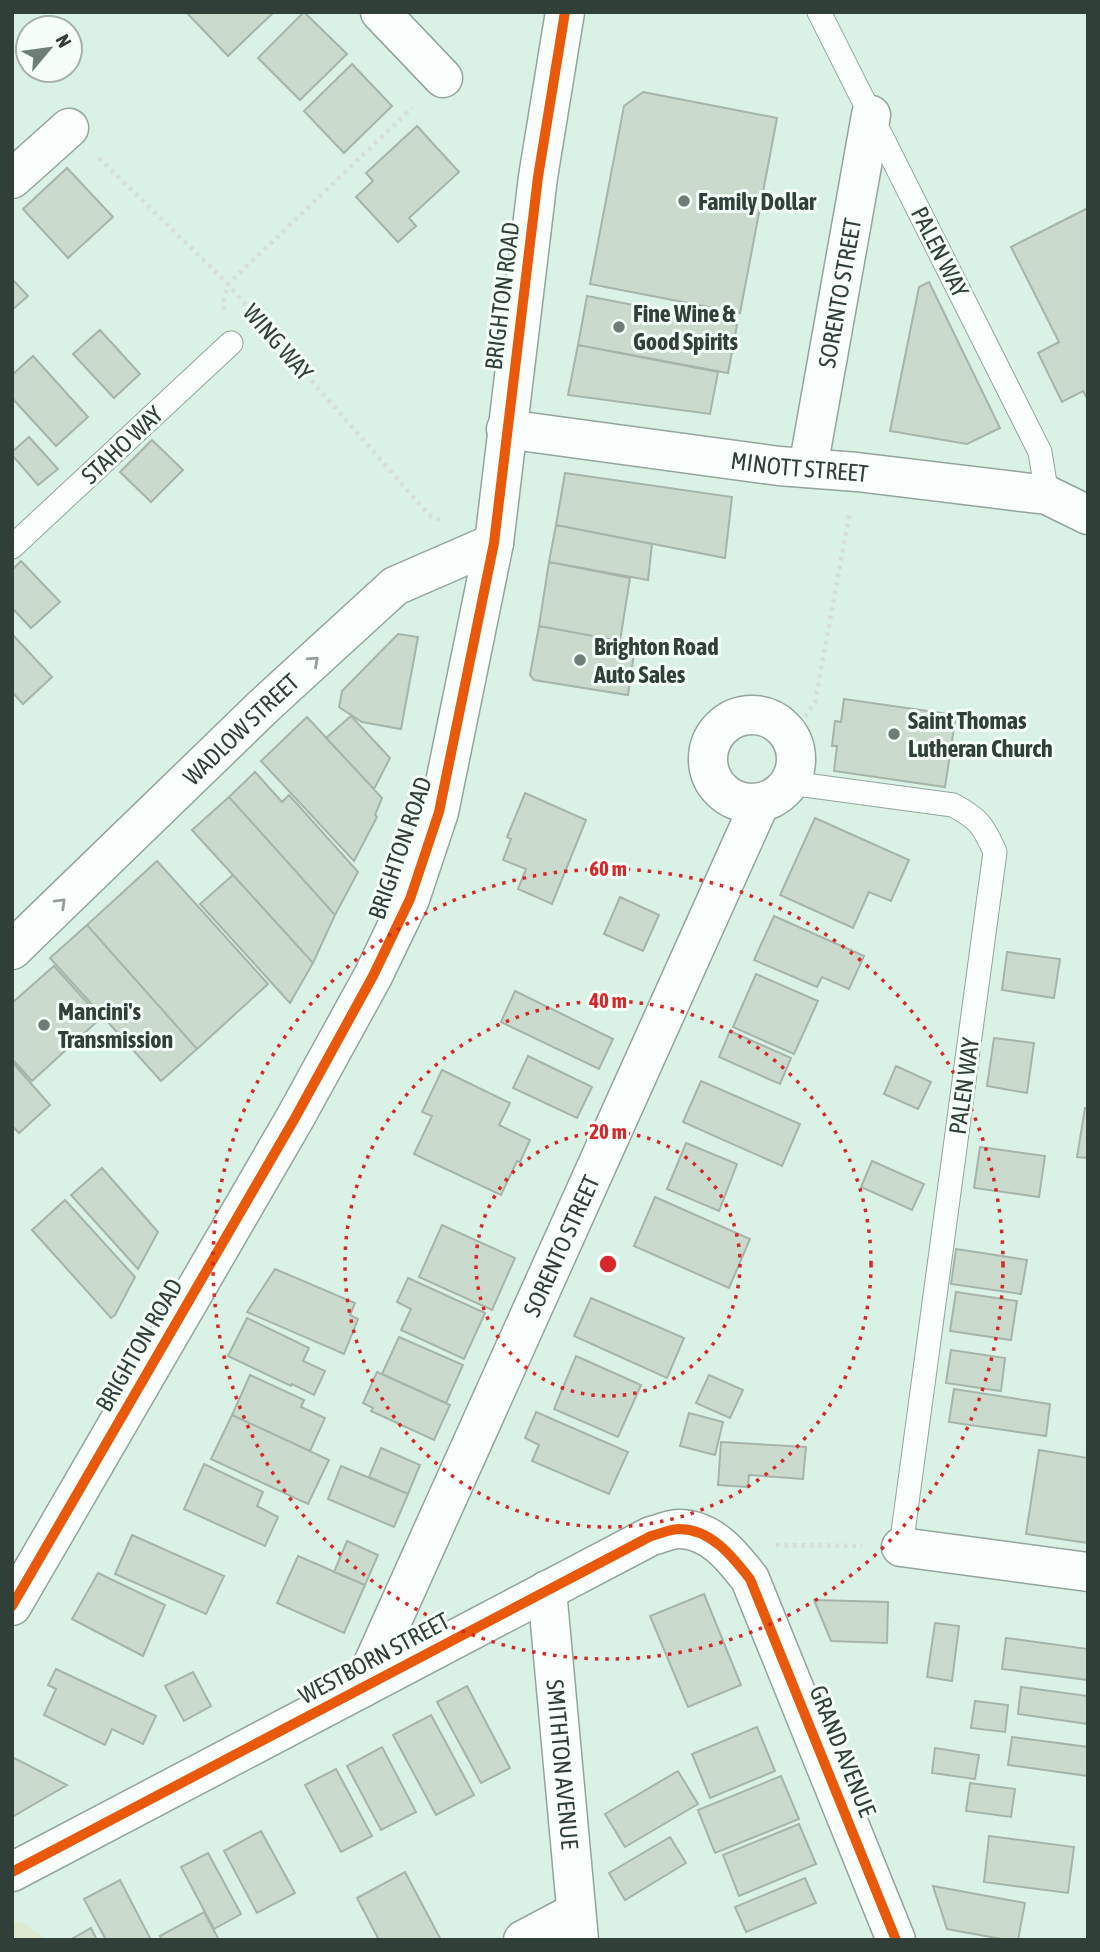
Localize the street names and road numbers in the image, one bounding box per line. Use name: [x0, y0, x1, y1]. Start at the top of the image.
street label: PALEN WAY: [906, 202, 974, 302]
street label: SORENTO STREET: [813, 215, 866, 370]
street label: BRIGHTON ROAD: [480, 221, 524, 371]
street label: WING WAY: [238, 298, 319, 386]
street label: STAHO WAY: [76, 401, 168, 489]
street label: MINOTT STREET: [729, 446, 870, 487]
street label: WADLOW STREET: [177, 667, 304, 790]
street label: BRIGHTON ROAD: [363, 773, 437, 923]
street label: PALEN WAY: [944, 1035, 984, 1136]
street label: SORENTO STREET: [518, 1171, 605, 1320]
street label: BRIGHTON ROAD: [90, 1274, 188, 1416]
street label: WESTBORN STREET: [294, 1607, 454, 1709]
street label: SMITHTON AVENUE: [542, 1678, 584, 1850]
street label: GRAND AVENUE: [804, 1681, 882, 1821]

